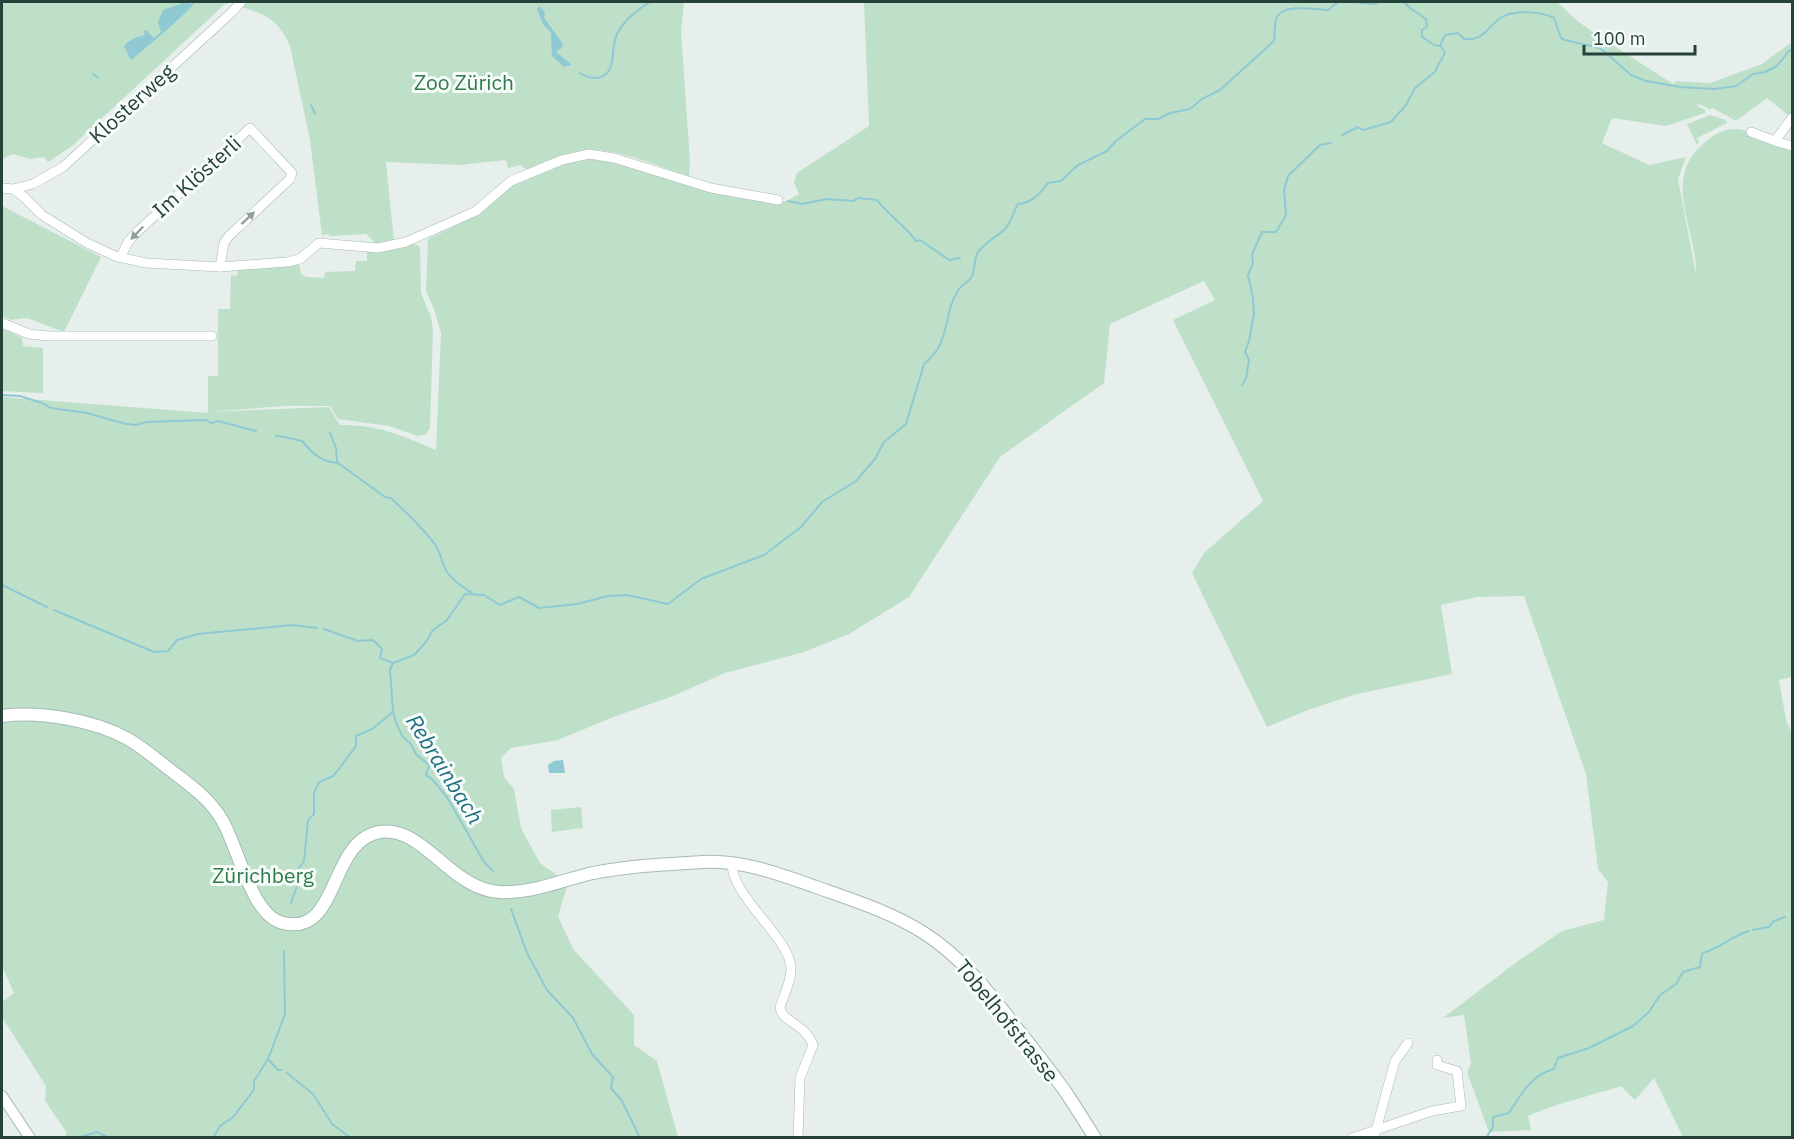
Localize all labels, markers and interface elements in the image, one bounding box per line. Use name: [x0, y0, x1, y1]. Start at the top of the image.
scale bar: [1584, 18, 1695, 56]
text: 100 m: [1593, 27, 1645, 50]
street label: Klosterweg: [83, 57, 180, 149]
park label: Zoo Zürich: [414, 68, 514, 96]
street label: Im Klösterli: [146, 129, 247, 223]
one-way arrow: [240, 212, 255, 225]
one-way arrow: [130, 225, 144, 240]
water label: Rebrainbach: [400, 708, 491, 829]
park label: Zürichberg: [212, 861, 314, 889]
street label: Tobelhofstrasse: [950, 953, 1066, 1088]

